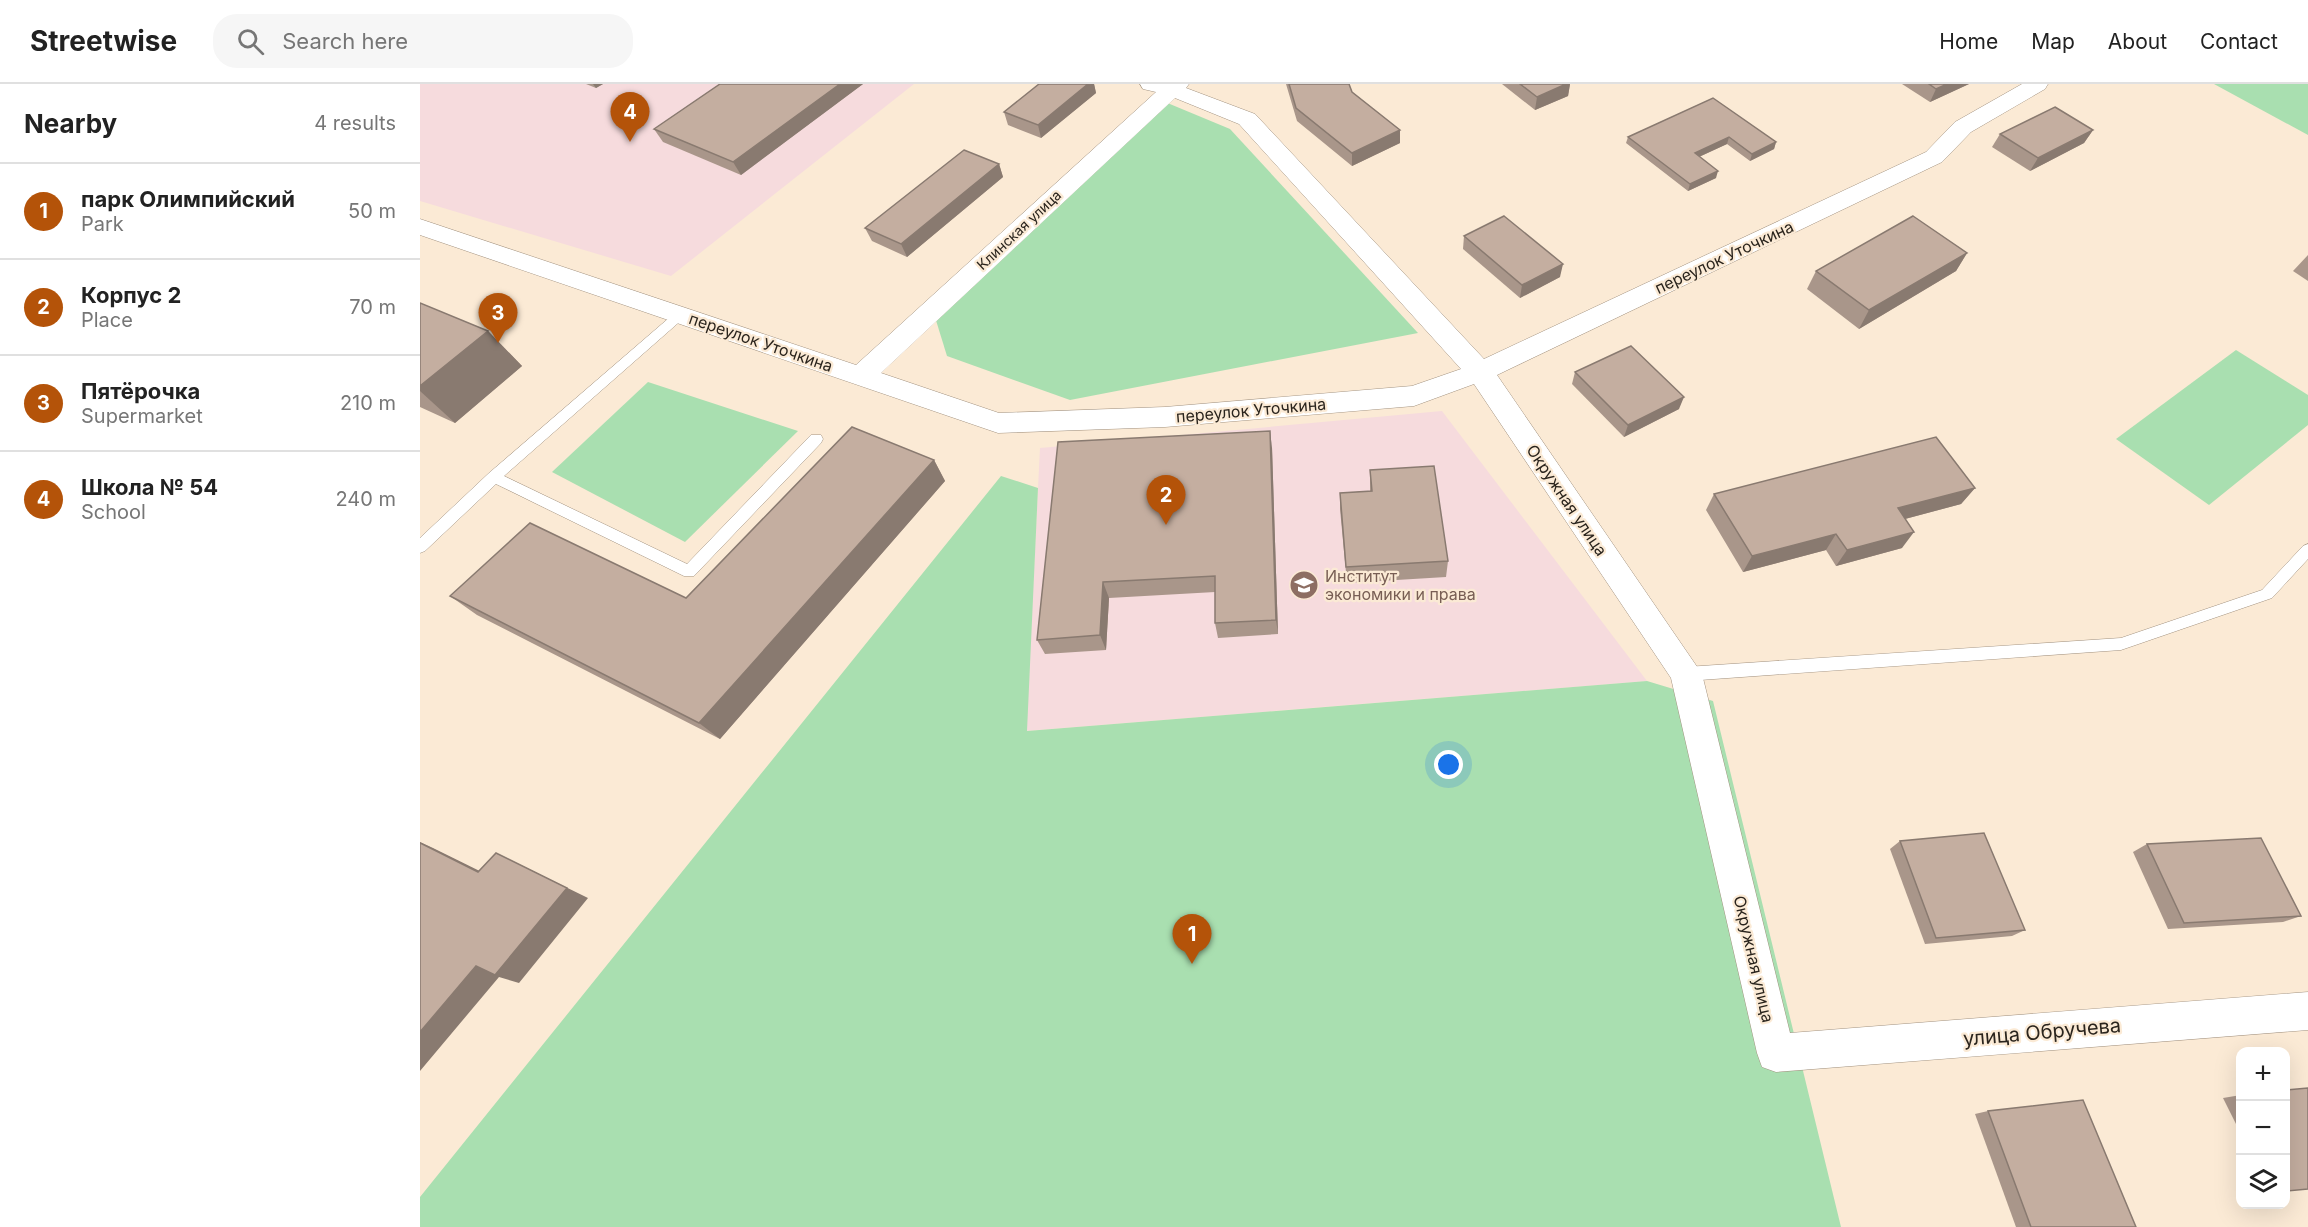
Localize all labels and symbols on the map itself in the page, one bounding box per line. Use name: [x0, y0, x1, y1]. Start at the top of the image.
pin: 4: [610, 92, 650, 142]
street label: Клинская улица: [973, 186, 1064, 273]
street label: переулок Уточкина: [1652, 216, 1796, 298]
pin: 3: [478, 294, 518, 343]
street label: переулок Уточкина: [687, 308, 835, 376]
street label: переулок Уточкина: [1175, 393, 1327, 427]
street label: Окружная улица: [1522, 441, 1612, 559]
pin: 2: [1146, 476, 1186, 525]
place label: Институт экономики и права: [1325, 566, 1476, 604]
school or university icon: Институт экономики и права: [1288, 569, 1320, 601]
your location: [1434, 750, 1463, 779]
street label: Окружная улица: [1730, 894, 1778, 1024]
pin: 1: [1172, 914, 1212, 964]
street label: улица Обручева: [1962, 1013, 2122, 1051]

